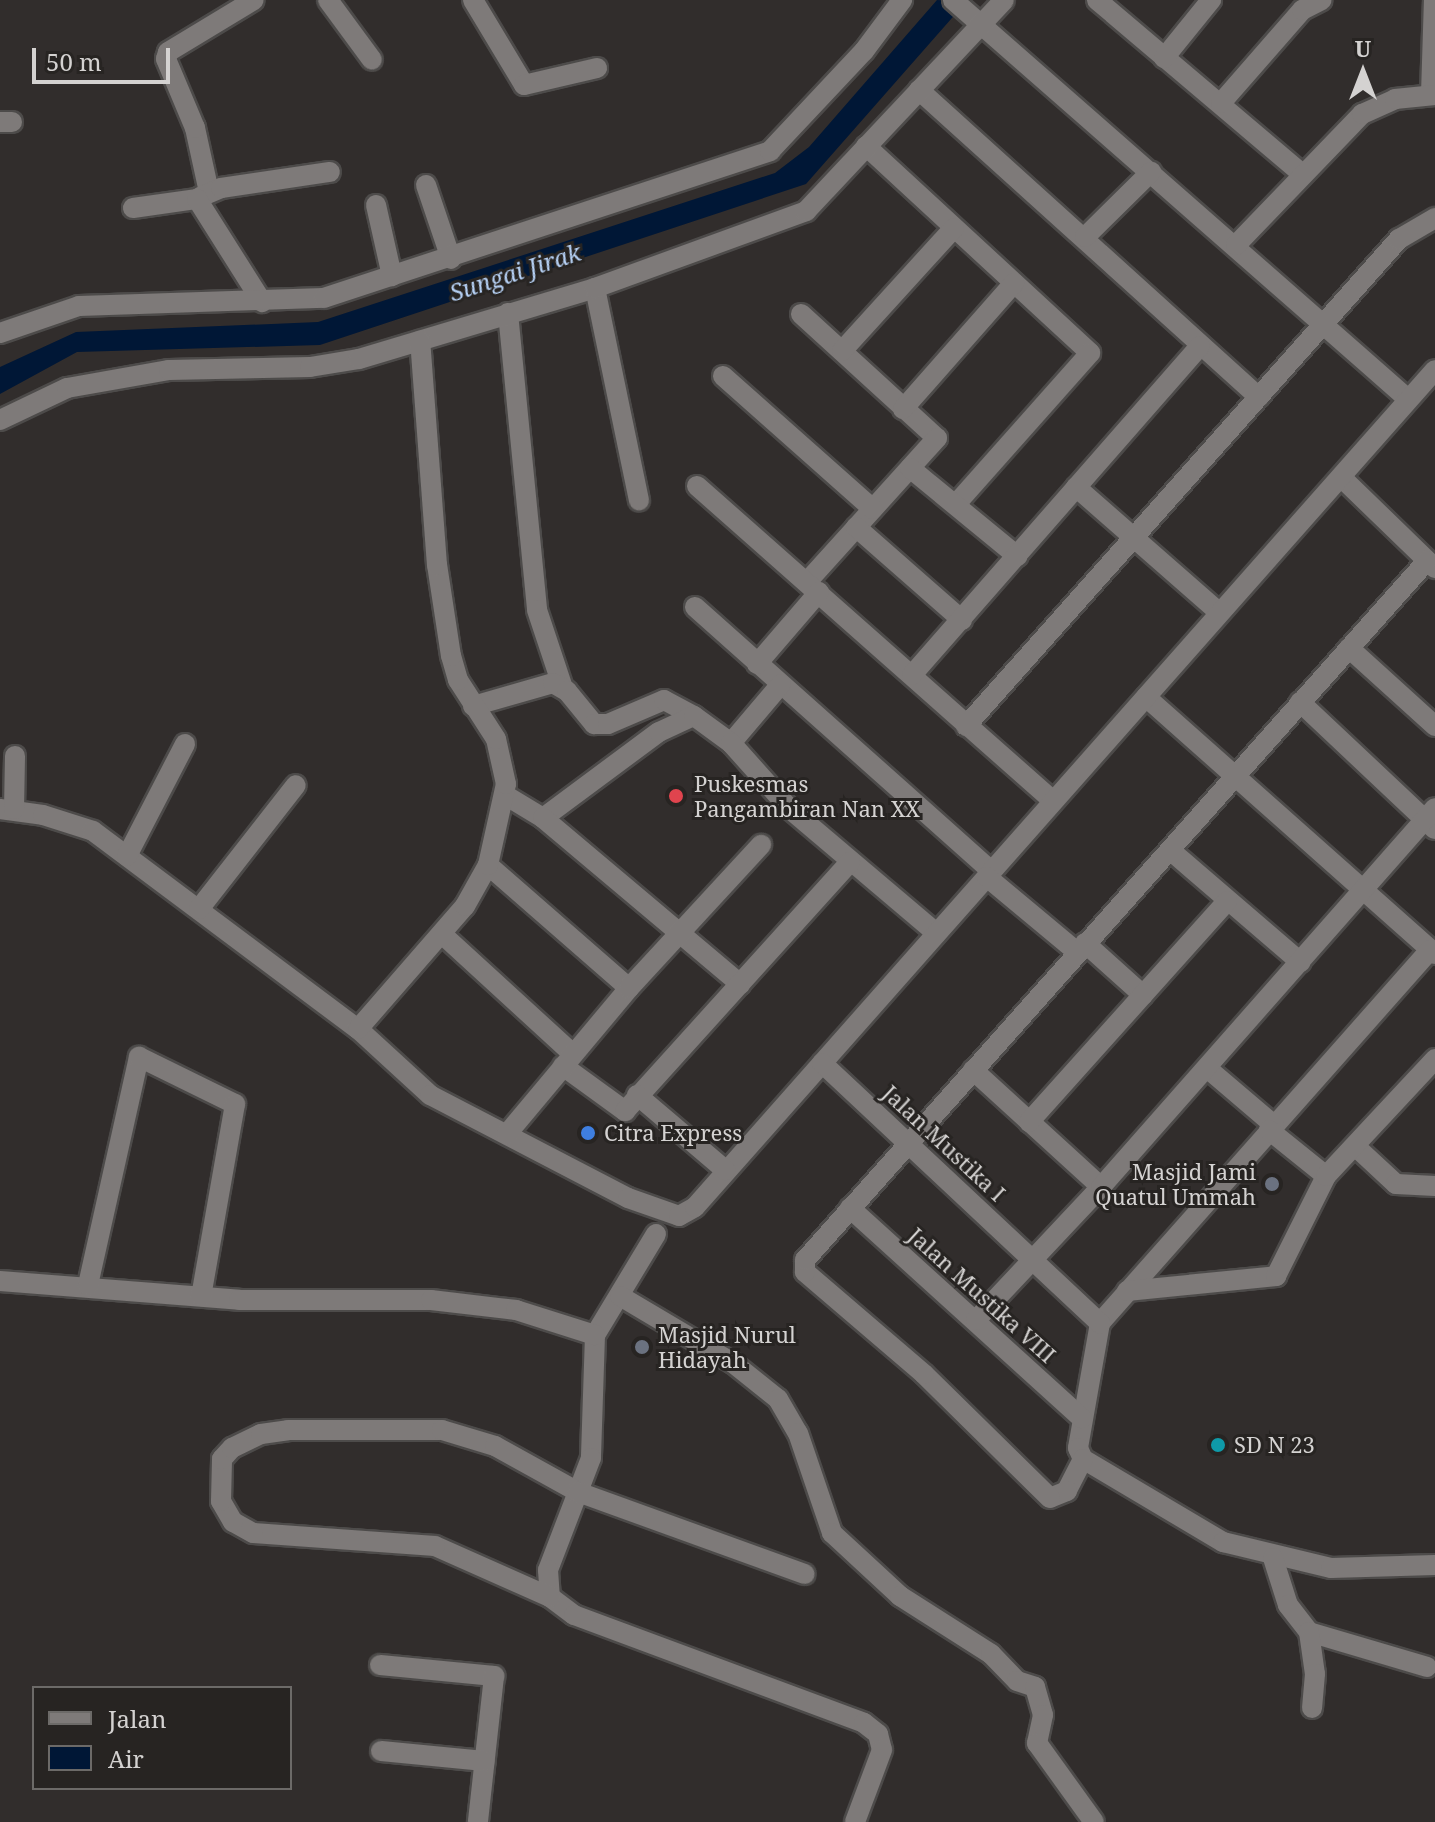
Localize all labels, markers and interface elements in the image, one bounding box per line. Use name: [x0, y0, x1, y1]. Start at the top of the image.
scale bar: [36, 32, 174, 82]
north arrow: [1323, 32, 1403, 112]
text: U: [1355, 33, 1371, 63]
text: 50 m: [46, 45, 102, 78]
water label: Sungai Jirak: [446, 237, 584, 307]
place label: Puskesmas Pangambiran Nan XX: [694, 770, 920, 822]
marker: Puskesmas Pangambiran Nan XX: [665, 785, 687, 807]
street label: Jalan Mustika I: [877, 1080, 1011, 1206]
place label: Citra Express: [604, 1120, 742, 1146]
marker: Citra Express: [579, 1124, 597, 1142]
place label: Masjid Jami Quatul Ummah: [1095, 1158, 1256, 1210]
marker: Masjid Jami Quatul Ummah: [1263, 1175, 1281, 1193]
street label: Jalan Mustika VIII: [903, 1222, 1061, 1368]
place label: Masjid Nurul Hidayah: [658, 1321, 796, 1372]
marker: Masjid Nurul Hidayah: [633, 1338, 651, 1356]
place label: SD N 23: [1234, 1432, 1315, 1458]
marker: SD N 23: [1209, 1436, 1227, 1454]
legend: [32, 1686, 292, 1790]
text: Jalan: [108, 1702, 167, 1735]
text: Air: [108, 1742, 144, 1775]

